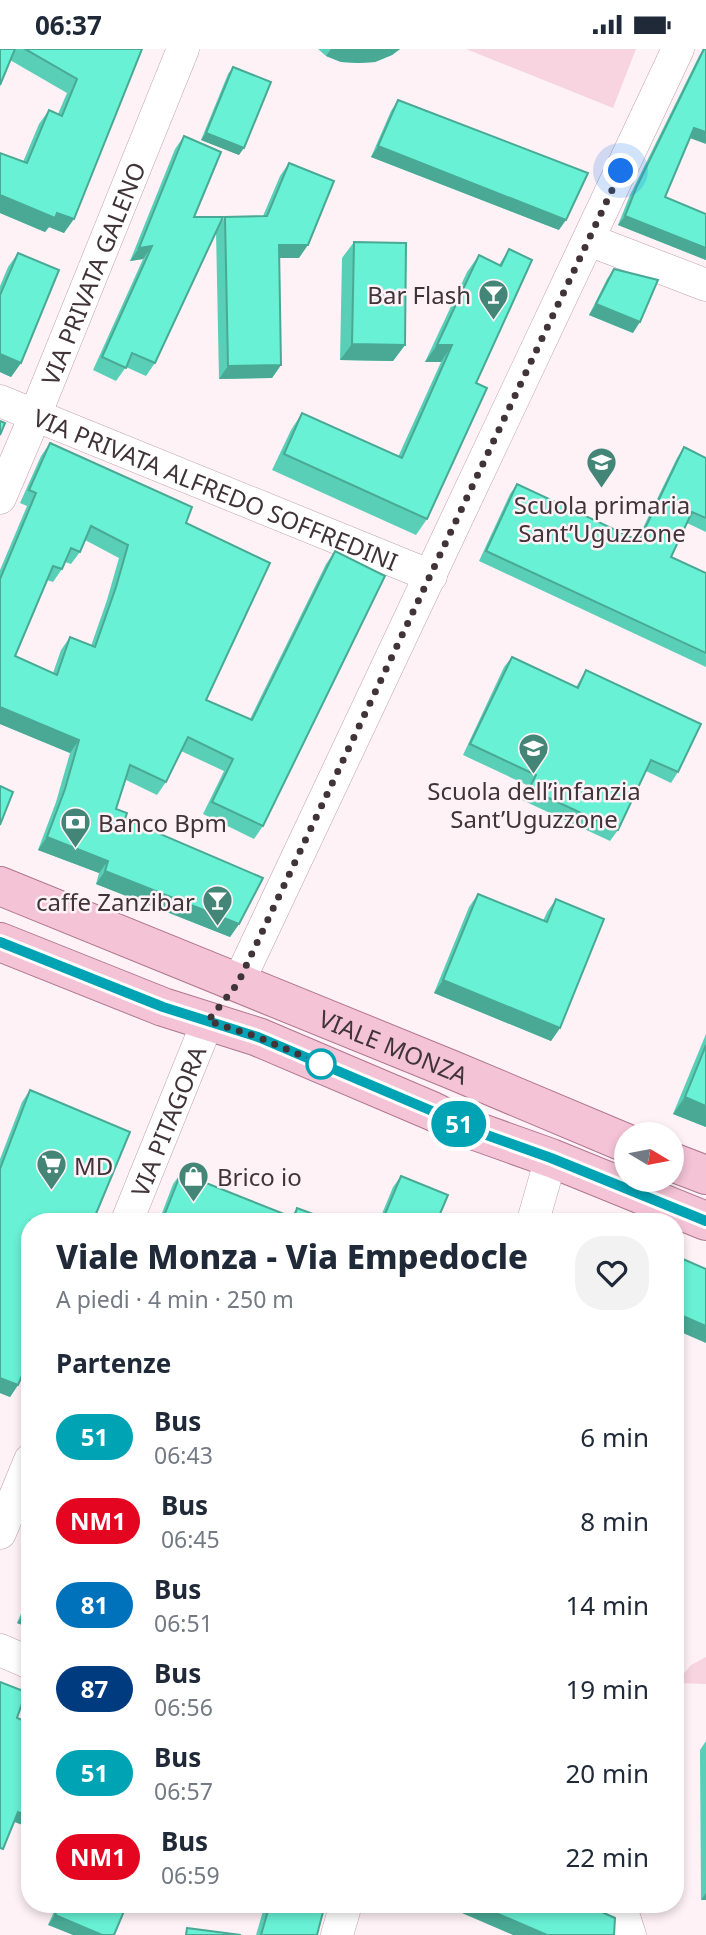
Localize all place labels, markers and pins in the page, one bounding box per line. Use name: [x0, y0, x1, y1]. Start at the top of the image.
bar icon: Bar Flash: [477, 277, 511, 321]
place label: Bar Flash: [367, 278, 471, 311]
school or university icon: Scuola primaria Sant’Uguzzone: [585, 445, 619, 489]
place label: Scuola primaria Sant’Uguzzone: [514, 488, 690, 549]
school or university icon: Scuola dell’infanzia Sant’Uguzzone: [517, 731, 551, 775]
place label: Scuola dell’infanzia Sant’Uguzzone: [427, 774, 641, 835]
bank icon: Banco Bpm: [58, 805, 92, 849]
place label: Banco Bpm: [98, 806, 227, 839]
bar icon: caffe Zanzibar: [201, 884, 235, 928]
place label: caffe Zanzibar: [36, 885, 195, 918]
unlabelled marker: [306, 1049, 336, 1079]
supermarket icon: MD: [34, 1148, 68, 1192]
place label: MD: [74, 1149, 113, 1182]
shop icon: Brico io: [177, 1159, 211, 1203]
place label: Brico io: [217, 1160, 302, 1193]

